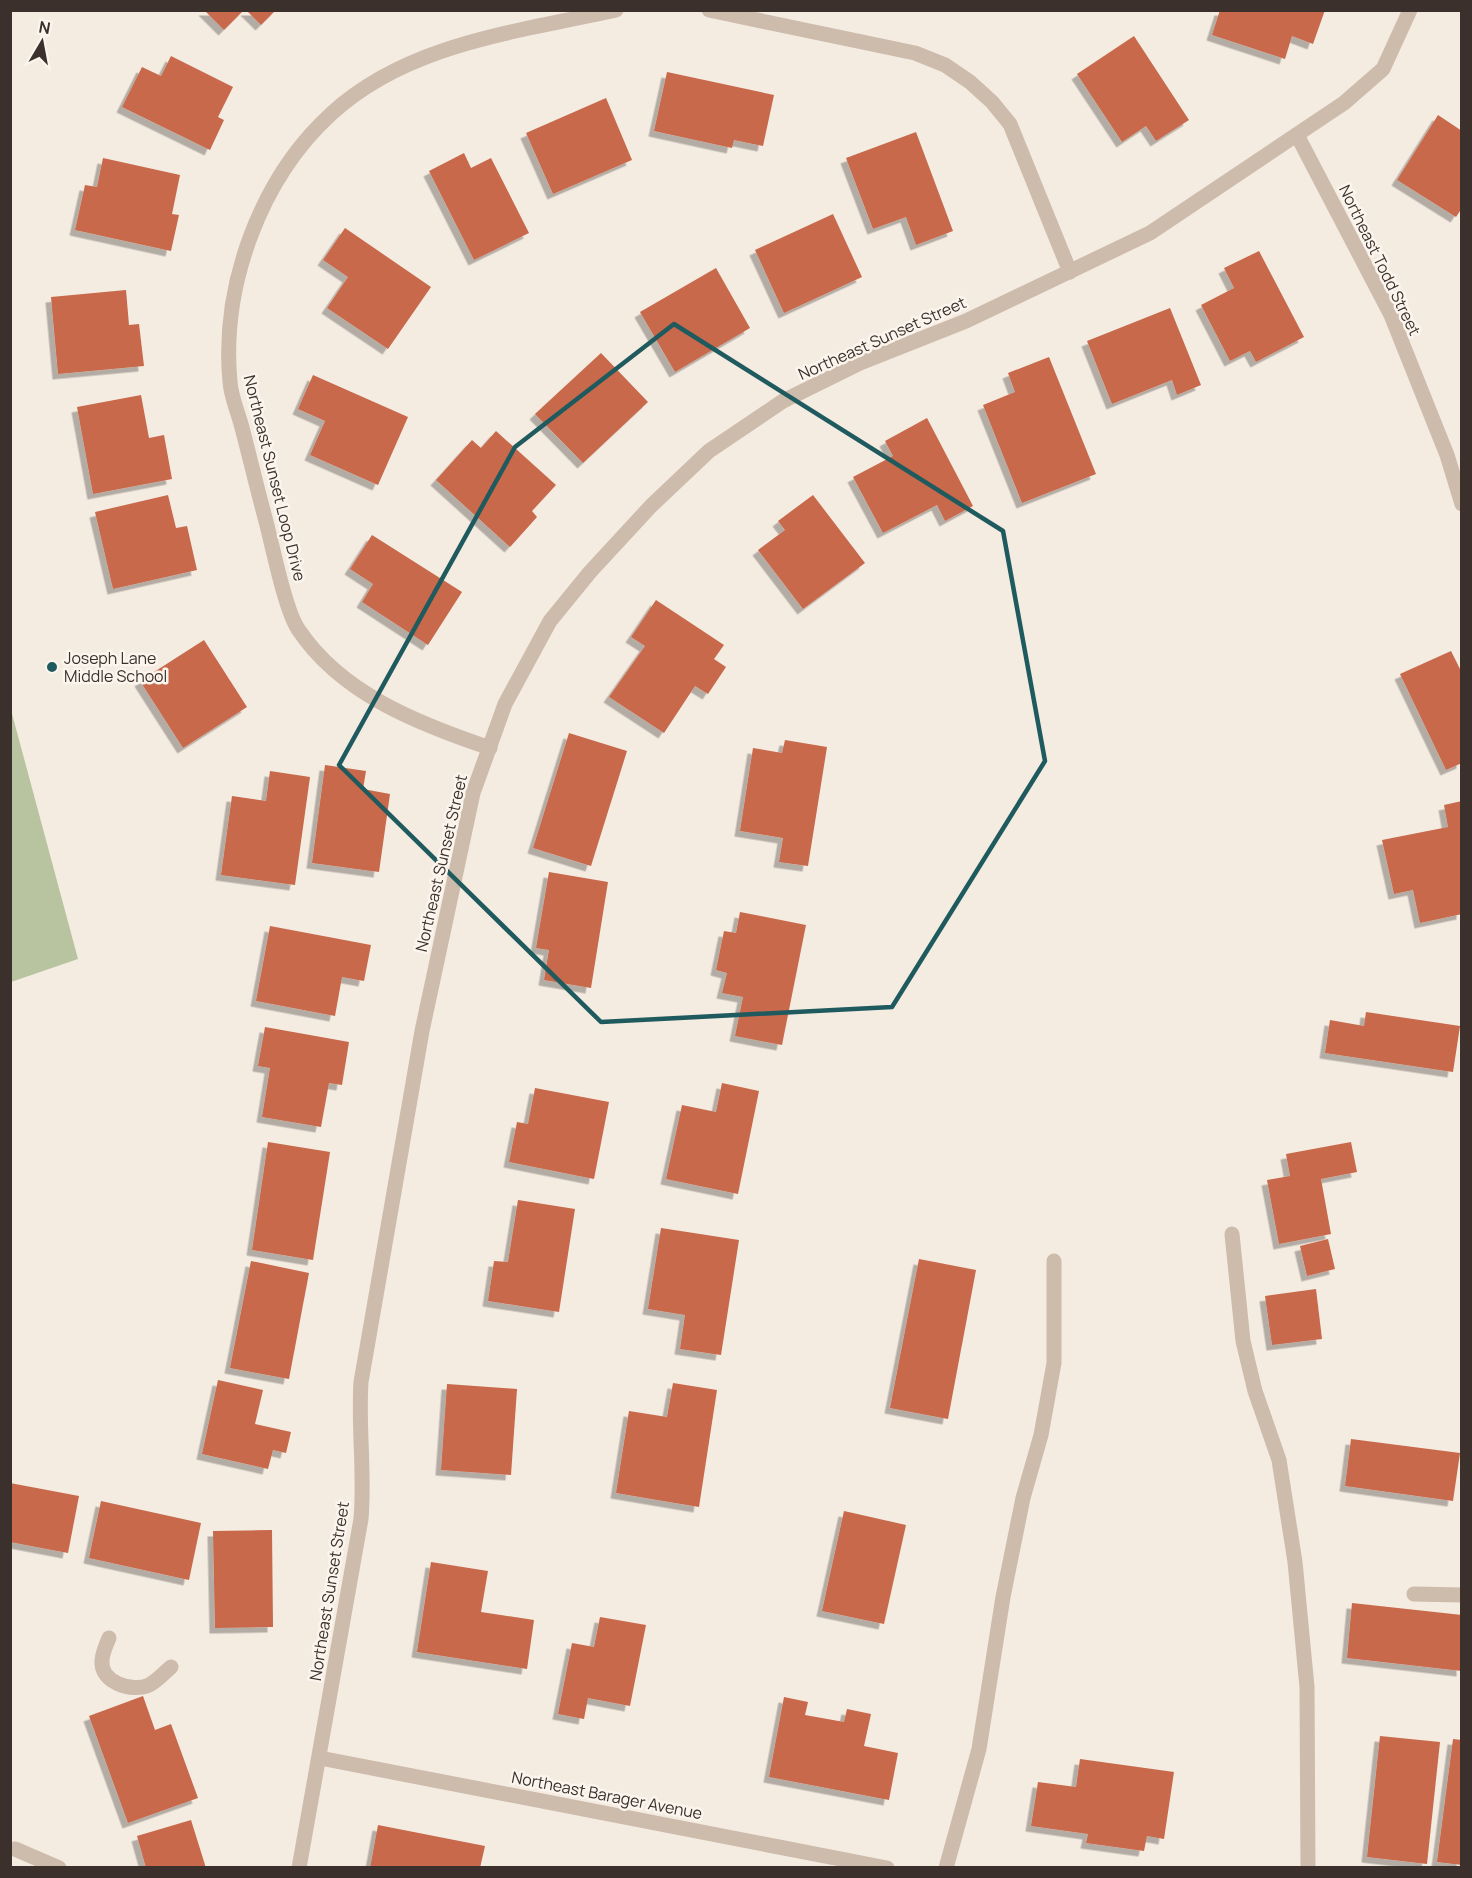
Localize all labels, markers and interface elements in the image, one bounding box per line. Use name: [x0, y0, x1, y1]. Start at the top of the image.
north arrow: [12, 12, 72, 72]
text: N: [37, 15, 52, 39]
street label: Northeast Todd Street: [1334, 181, 1426, 339]
street label: Northeast Sunset Street: [795, 291, 969, 385]
street label: Northeast Sunset Loop Drive: [239, 373, 311, 583]
place label: Joseph Lane Middle School: [64, 647, 167, 687]
marker: Joseph Lane Middle School: [45, 660, 59, 674]
street label: Northeast Sunset Street: [410, 772, 472, 954]
street label: Northeast Sunset Street: [304, 1500, 354, 1682]
street label: Northeast Barager Avenue: [510, 1766, 704, 1824]

